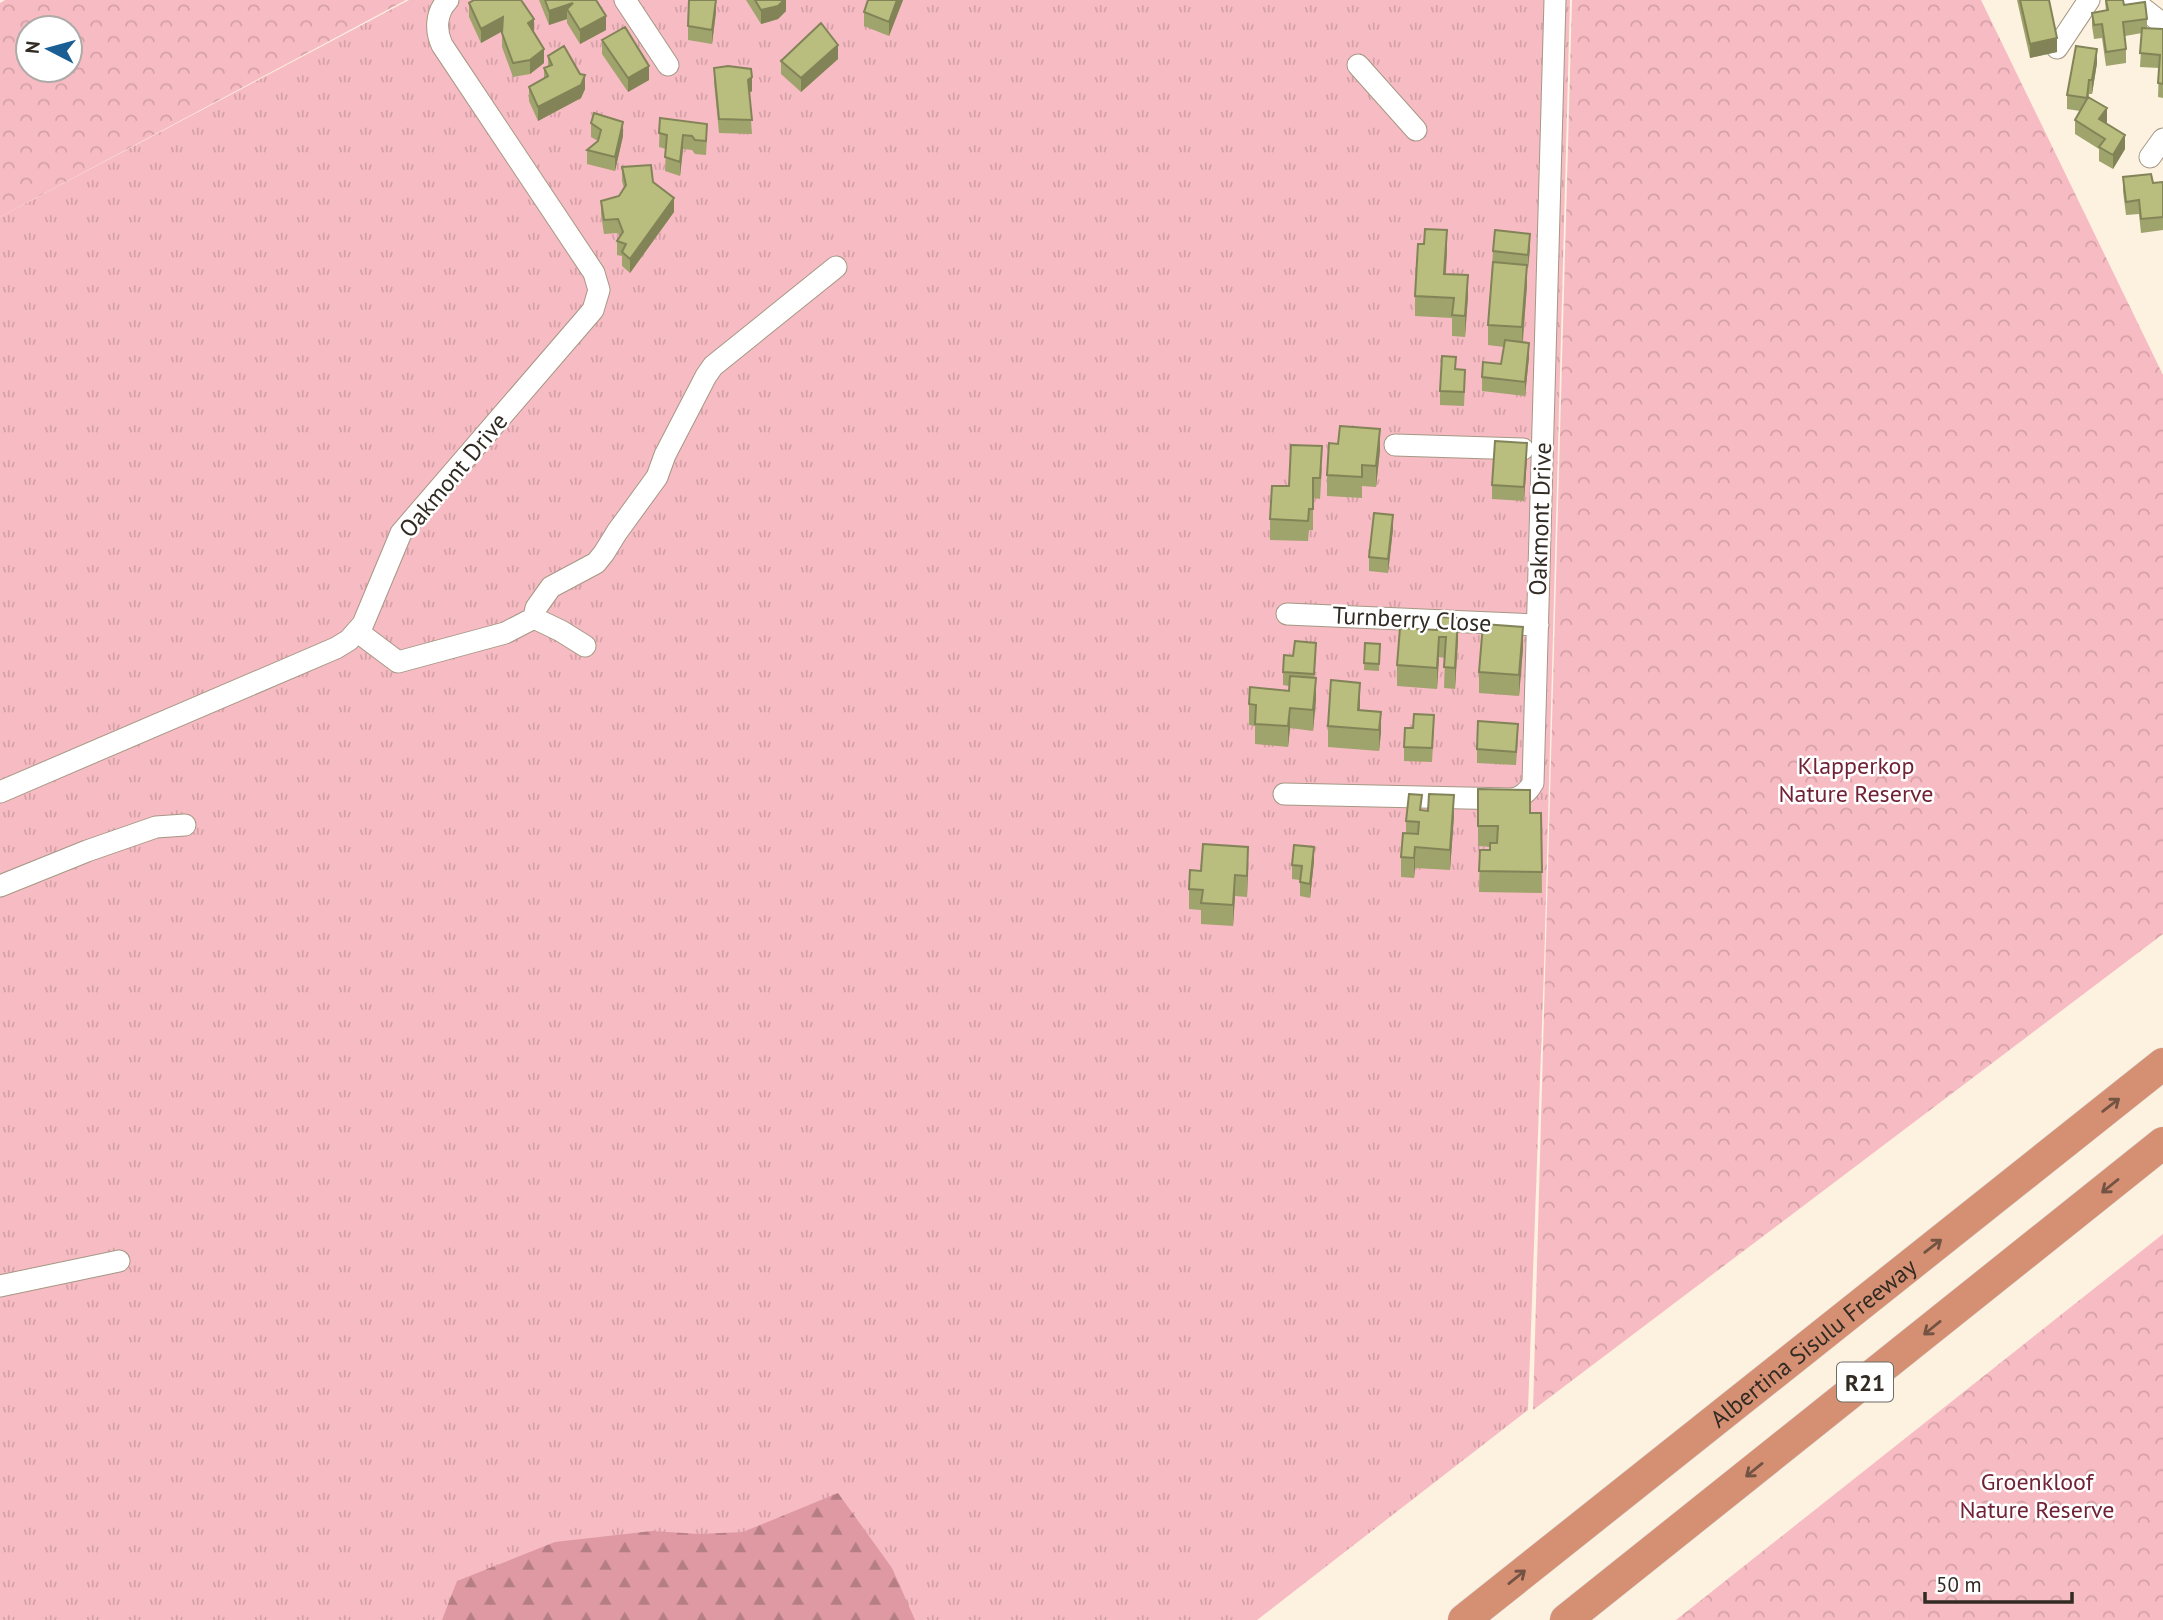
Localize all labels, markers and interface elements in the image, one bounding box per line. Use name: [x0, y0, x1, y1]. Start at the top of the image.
north arrow: [14, 14, 84, 84]
text: N: [20, 40, 45, 55]
street label: Oakmont Drive: [392, 406, 514, 544]
street label: Oakmont Drive: [1522, 442, 1558, 596]
street label: Turnberry Close: [1332, 599, 1492, 639]
park label: Klapperkop Nature Reserve: [1778, 750, 1934, 809]
one-way arrow: [2101, 1097, 2119, 1113]
one-way arrow: [2101, 1178, 2119, 1194]
one-way arrow: [1923, 1239, 1941, 1254]
street label: Albertina Sisulu Freeway: [1704, 1251, 1922, 1434]
one-way arrow: [1923, 1320, 1941, 1336]
road number: R21: [1837, 1362, 1893, 1401]
one-way arrow: [1746, 1462, 1764, 1478]
park label: Groenkloof Nature Reserve: [1959, 1466, 2115, 1525]
scale bar: [1925, 1560, 2072, 1604]
one-way arrow: [1507, 1570, 1525, 1585]
text: 50 m: [1936, 1571, 1982, 1598]

